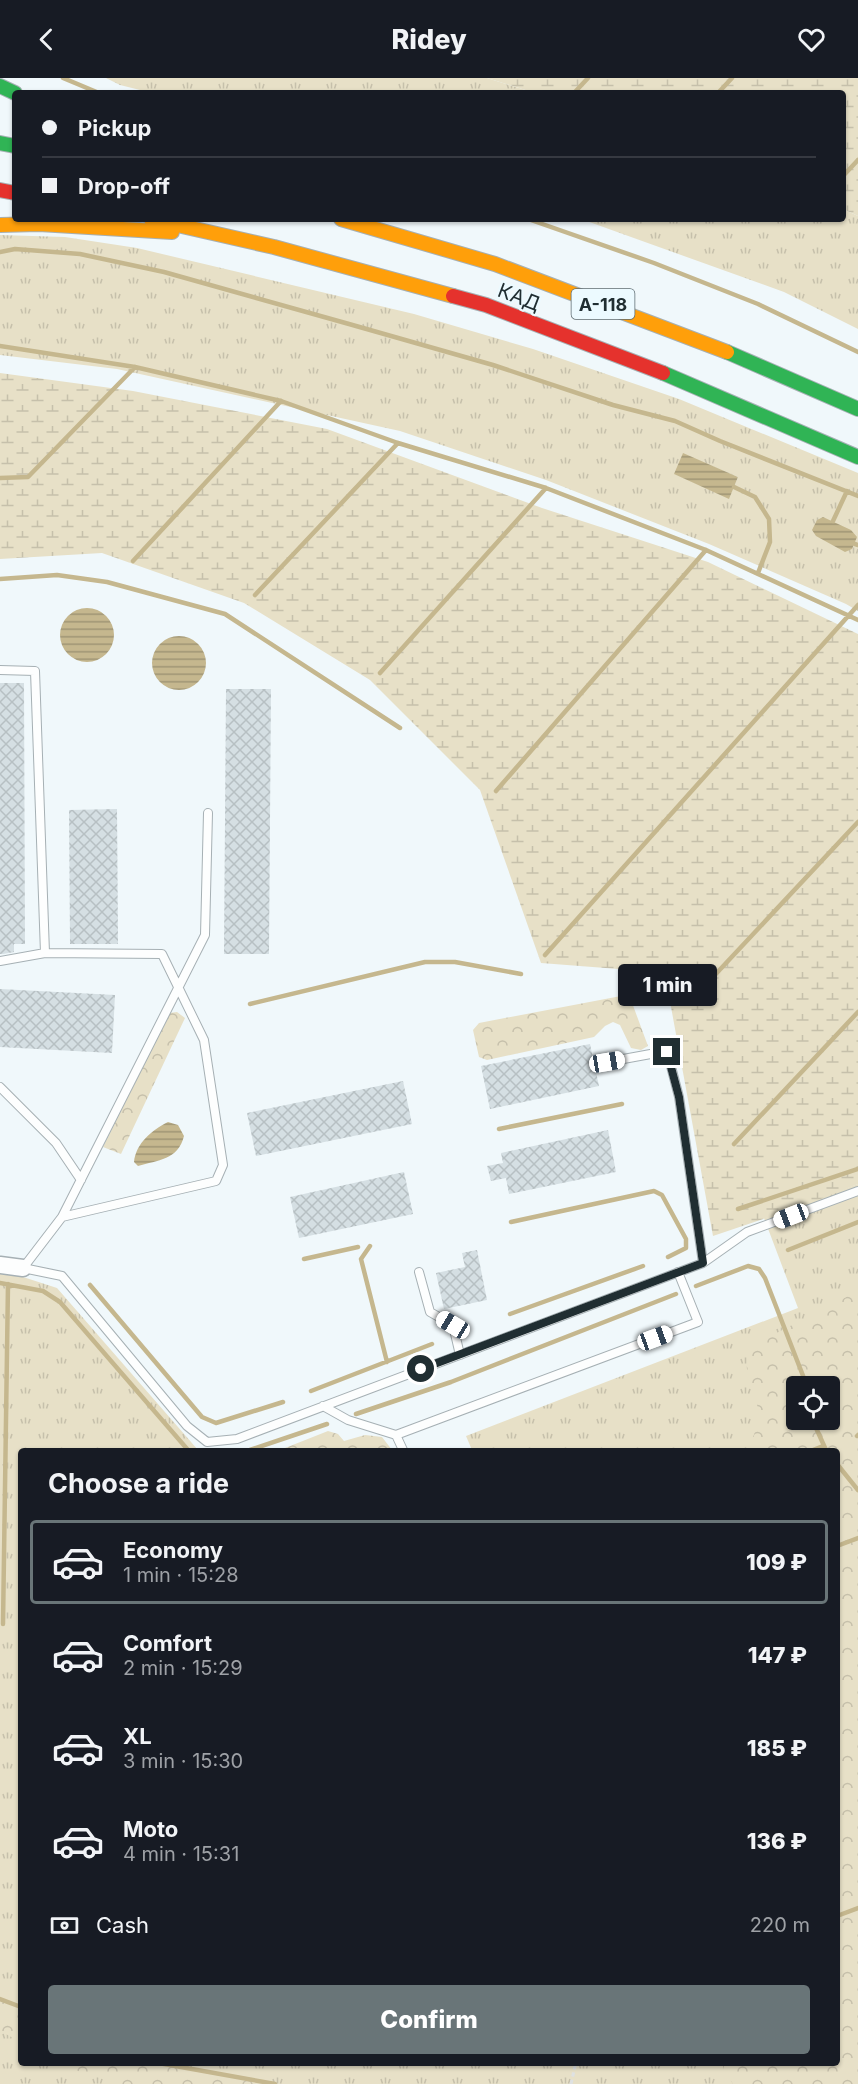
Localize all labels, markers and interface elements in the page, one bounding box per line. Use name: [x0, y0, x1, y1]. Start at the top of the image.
icon: back: [30, 23, 63, 56]
text: Ridey: [391, 23, 467, 56]
icon: heart: [795, 23, 828, 56]
text: Pickup: [78, 115, 152, 141]
text: Drop-off: [78, 173, 170, 199]
street label: КАД: [494, 278, 544, 316]
road number: А-118: [572, 289, 634, 319]
callout: 1 min: [618, 965, 716, 1007]
text: 1 min: [642, 973, 693, 997]
route end: [653, 1038, 680, 1065]
car: [588, 1050, 626, 1074]
car: [771, 1201, 811, 1231]
car: [433, 1308, 473, 1342]
car: [635, 1323, 675, 1353]
route start: [407, 1355, 434, 1382]
map controls: [786, 1376, 840, 1430]
button: locate: [786, 1376, 840, 1430]
text: Choose a ride: [48, 1467, 229, 1500]
icon: car: [51, 1535, 105, 1589]
text: Economy: [123, 1537, 223, 1563]
text: 109 ₽: [746, 1549, 807, 1575]
text: 1 min · 15:28: [123, 1563, 239, 1587]
icon: car: [51, 1628, 105, 1682]
text: Comfort: [123, 1630, 212, 1656]
text: 147 ₽: [748, 1642, 807, 1668]
text: 2 min · 15:29: [123, 1656, 243, 1680]
icon: car: [51, 1721, 105, 1775]
text: XL: [123, 1723, 152, 1749]
text: 185 ₽: [747, 1735, 807, 1761]
text: 3 min · 15:30: [123, 1749, 243, 1773]
icon: car: [51, 1814, 105, 1868]
text: Moto: [123, 1816, 178, 1842]
text: 136 ₽: [747, 1828, 807, 1854]
text: 4 min · 15:31: [123, 1842, 239, 1866]
icon: cash: [48, 1909, 81, 1942]
text: Cash: [96, 1912, 149, 1938]
text: 220 m: [750, 1913, 810, 1937]
button: Confirm: [48, 1985, 810, 2054]

